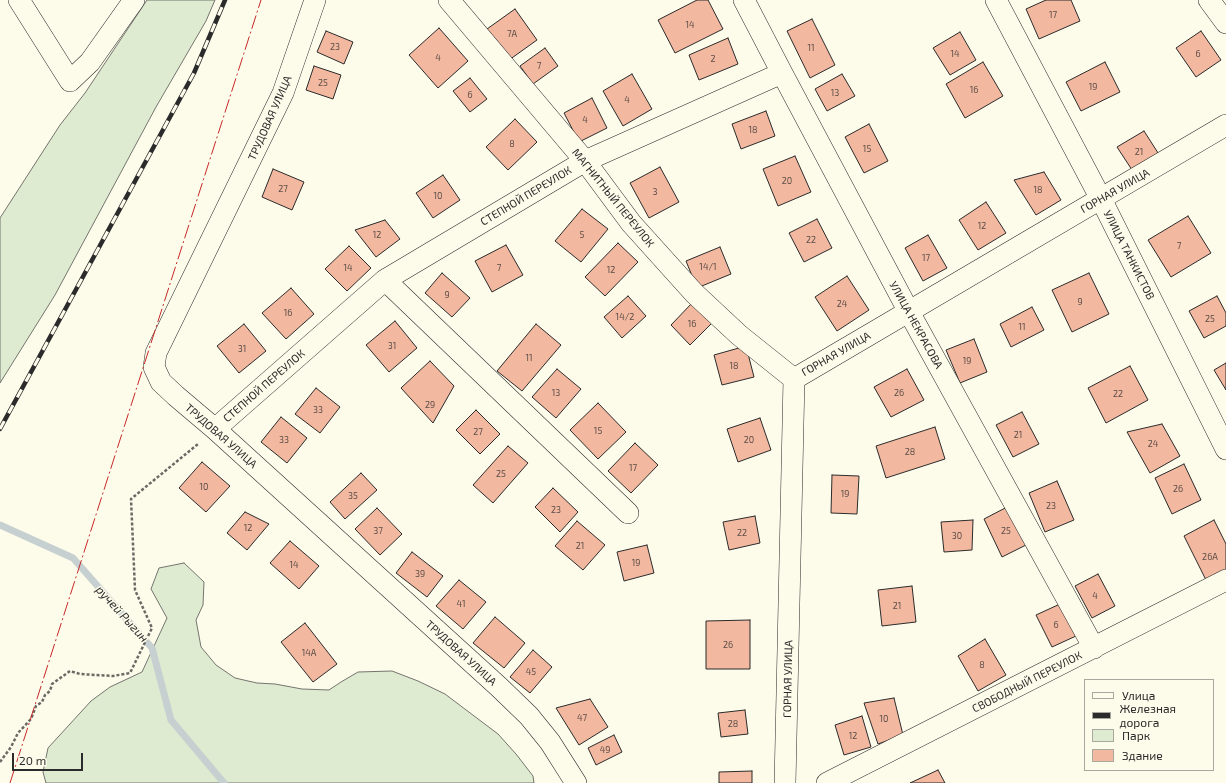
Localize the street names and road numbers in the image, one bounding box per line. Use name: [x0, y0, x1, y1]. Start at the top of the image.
street label: ТРУДОВАЯ УЛИЦА: [245, 74, 295, 162]
street label: МАГНИТНЫЙ ПЕРЕУЛОК: [569, 146, 657, 250]
street label: СТЕПНОЙ ПЕРЕУЛОК: [478, 164, 574, 228]
street label: ГОРНАЯ УЛИЦА: [1078, 166, 1152, 216]
street label: УЛИЦА ТАНКИСТОВ: [1101, 208, 1157, 302]
street label: УЛИЦА НЕКРАСОВА: [886, 279, 946, 371]
street label: ГОРНАЯ УЛИЦА: [799, 329, 873, 379]
street label: СТЕПНОЙ ПЕРЕУЛОК: [220, 347, 308, 425]
street label: ТРУДОВАЯ УЛИЦА: [182, 401, 260, 471]
street label: ТРУДОВАЯ УЛИЦА: [423, 618, 499, 688]
street label: ГОРНАЯ УЛИЦА: [781, 640, 795, 718]
street label: СВОБОДНЫЙ ПЕРЕУЛОК: [970, 649, 1084, 715]

